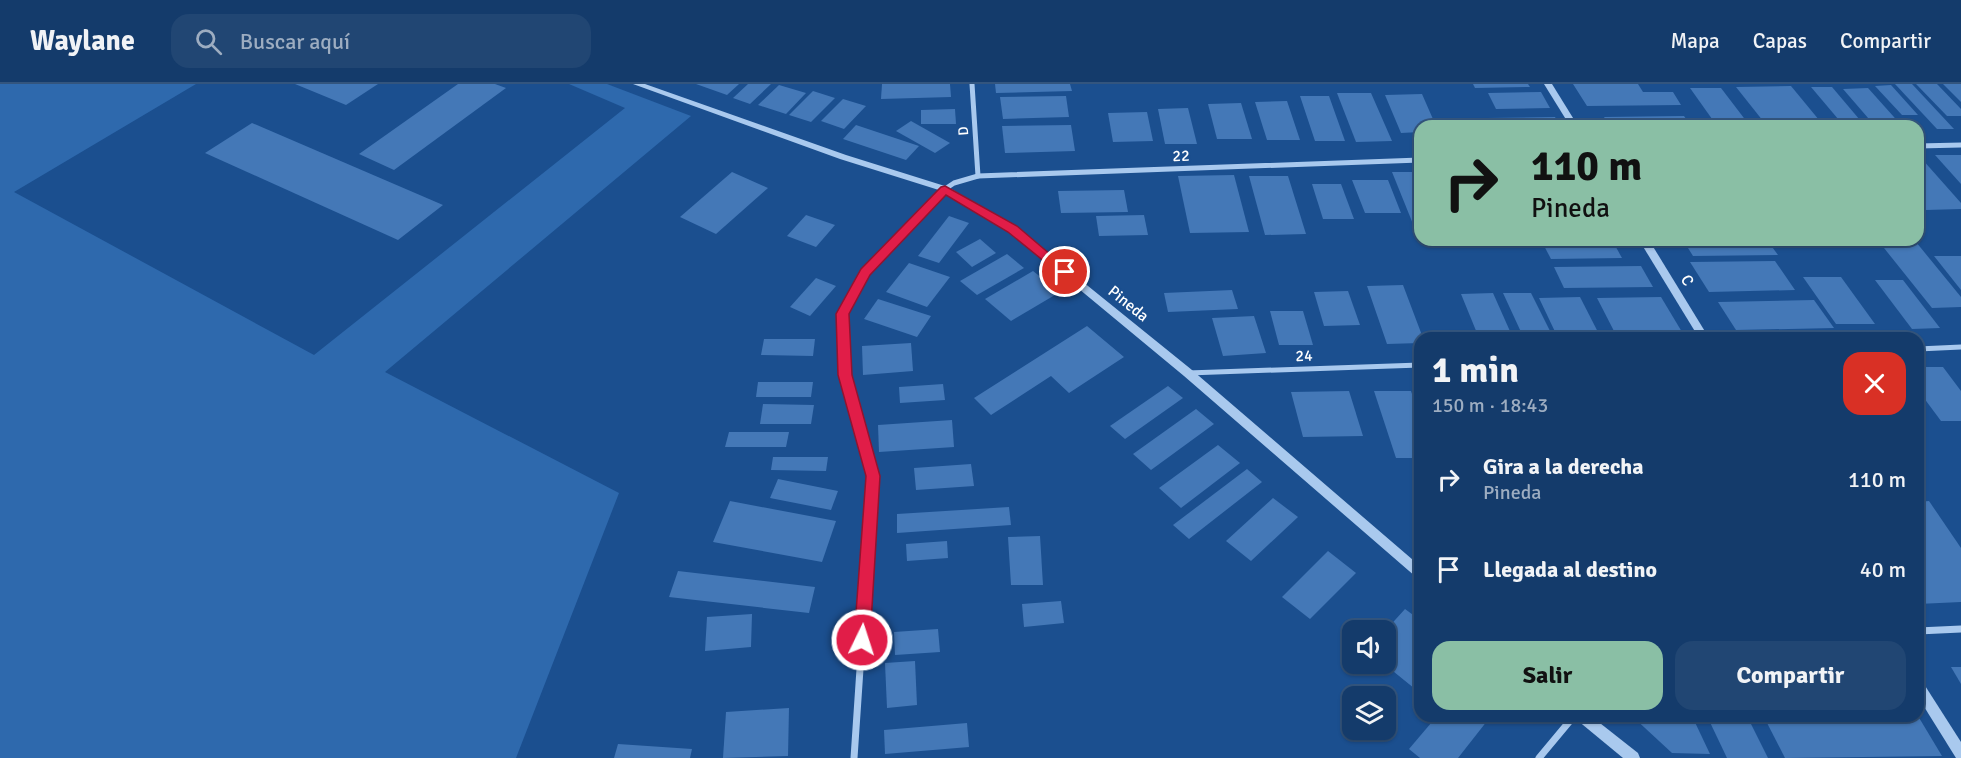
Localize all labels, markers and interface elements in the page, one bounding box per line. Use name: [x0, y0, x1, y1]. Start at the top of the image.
search box: [171, 14, 591, 68]
text: Waylane: [30, 24, 135, 58]
icon: search: [192, 25, 225, 58]
text: Buscar aquí: [240, 28, 350, 55]
text: Mapa: [1670, 28, 1720, 54]
text: Capas: [1753, 28, 1807, 54]
text: Compartir: [1840, 28, 1931, 54]
street label: D: [955, 126, 972, 136]
text: 110 m: [1531, 141, 1642, 192]
icon: right: [1432, 144, 1510, 222]
street label: 22: [1172, 146, 1190, 166]
text: Pineda: [1531, 192, 1610, 225]
pin: [1039, 246, 1090, 297]
icon: arrive: [1048, 255, 1081, 288]
street label: C: [1676, 271, 1698, 290]
street label: Pineda: [1104, 281, 1153, 326]
street label: 24: [1295, 346, 1313, 366]
text: 1 min: [1432, 348, 1519, 393]
button: close: [1843, 352, 1906, 415]
text: 150 m · 18:43: [1432, 393, 1548, 418]
text: Gira a la derecha: [1483, 453, 1644, 480]
icon: right: [1432, 463, 1465, 496]
text: 110 m: [1848, 466, 1906, 493]
text: Pineda: [1483, 480, 1541, 505]
icon: arrive: [1432, 553, 1465, 586]
text: Llegada al destino: [1483, 556, 1657, 583]
text: 40 m: [1860, 556, 1906, 583]
position arrow: [830, 608, 894, 672]
map controls: [1342, 620, 1396, 740]
button: sound: [1342, 620, 1396, 674]
button: Salir: [1432, 641, 1663, 710]
button: Compartir: [1675, 641, 1906, 710]
button: layers: [1342, 686, 1396, 740]

